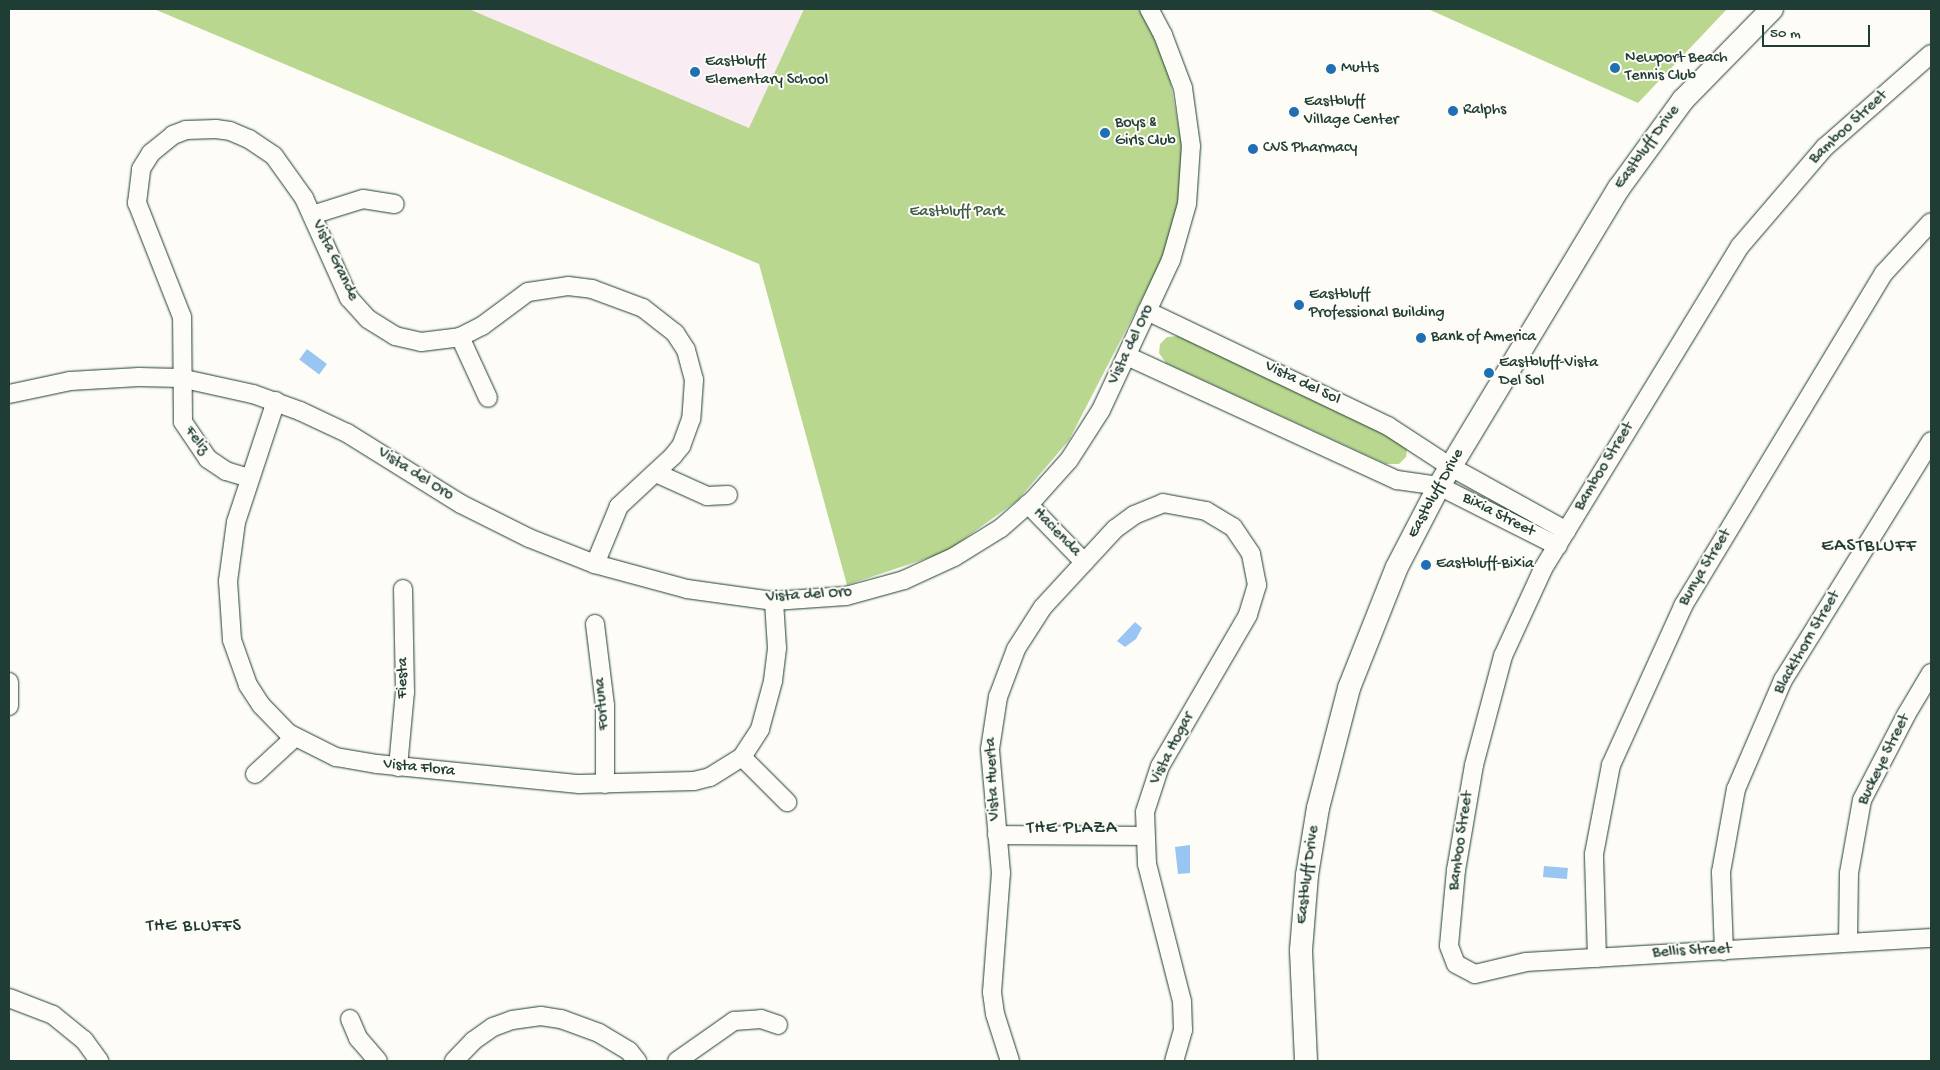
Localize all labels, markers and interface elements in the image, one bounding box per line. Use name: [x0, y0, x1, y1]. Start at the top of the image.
scale bar: [1765, 15, 1872, 47]
text: 50 m: [1770, 25, 1801, 43]
place label: Newport Beach Tennis Club: [1625, 49, 1728, 87]
place label: Eastbluff Elementary School: [705, 53, 828, 91]
place label: Mutts: [1341, 59, 1379, 79]
marker: Newport Beach Tennis Club: [1609, 62, 1621, 74]
marker: Mutts: [1325, 63, 1337, 75]
marker: Eastbluff Elementary School: [689, 66, 701, 78]
street label: Bamboo Street: [1806, 87, 1892, 169]
place label: Eastbluff Village Center: [1304, 93, 1398, 131]
place label: Ralphs: [1463, 101, 1506, 121]
street label: Eastbluff Drive: [1611, 102, 1685, 194]
marker: Ralphs: [1447, 105, 1459, 117]
marker: Eastbluff Village Center: [1288, 106, 1300, 118]
place label: Boys & Girls Club: [1115, 114, 1176, 152]
marker: Boys & Girls Club: [1099, 127, 1111, 139]
place label: CVS Pharmacy: [1263, 139, 1357, 159]
marker: CVS Pharmacy: [1247, 143, 1259, 155]
park label: Eastbluff Park: [910, 203, 1004, 223]
street label: Vista Grande: [306, 218, 362, 304]
place label: Eastbluff Professional Building: [1309, 286, 1445, 324]
marker: Eastbluff Professional Building: [1293, 299, 1305, 311]
street label: Vista del Oro: [1105, 302, 1159, 388]
place label: Bank of America: [1431, 328, 1536, 348]
marker: Bank of America: [1415, 332, 1427, 344]
place label: Eastbluff-Vista Del Sol: [1499, 354, 1598, 392]
street label: Vista del Sol: [1261, 357, 1343, 411]
marker: Eastbluff-Vista Del Sol: [1483, 367, 1495, 379]
street label: Bamboo Street: [1571, 419, 1639, 515]
street label: Feliz: [179, 423, 213, 459]
street label: Vista del Oro: [373, 444, 457, 506]
street label: Eastbluff Drive: [1405, 446, 1469, 542]
street label: Bixia Street: [1459, 490, 1537, 542]
street label: Hacienda: [1028, 504, 1084, 562]
street label: Bunya Street: [1675, 526, 1737, 610]
district label: EASTBLUFF: [1820, 536, 1918, 558]
place label: Eastbluff-Bixia: [1436, 555, 1534, 575]
marker: Eastbluff-Bixia: [1420, 559, 1432, 571]
street label: Vista del Oro: [765, 583, 853, 609]
street label: Blackthorn Street: [1771, 588, 1845, 698]
street label: Fiesta: [394, 657, 414, 699]
street label: Fortuna: [592, 677, 614, 731]
street label: Vista Hogar: [1147, 710, 1199, 788]
street label: Buckeye Street: [1855, 711, 1915, 809]
street label: Vista Huerta: [982, 737, 1006, 821]
street label: Vista Flora: [382, 756, 456, 782]
street label: Bamboo Street: [1446, 790, 1478, 892]
district label: THE PLAZA: [1025, 818, 1119, 840]
street label: Eastbluff Drive: [1293, 825, 1325, 925]
district label: THE BLUFFS: [145, 916, 243, 938]
street label: Bellis Street: [1652, 940, 1732, 964]

